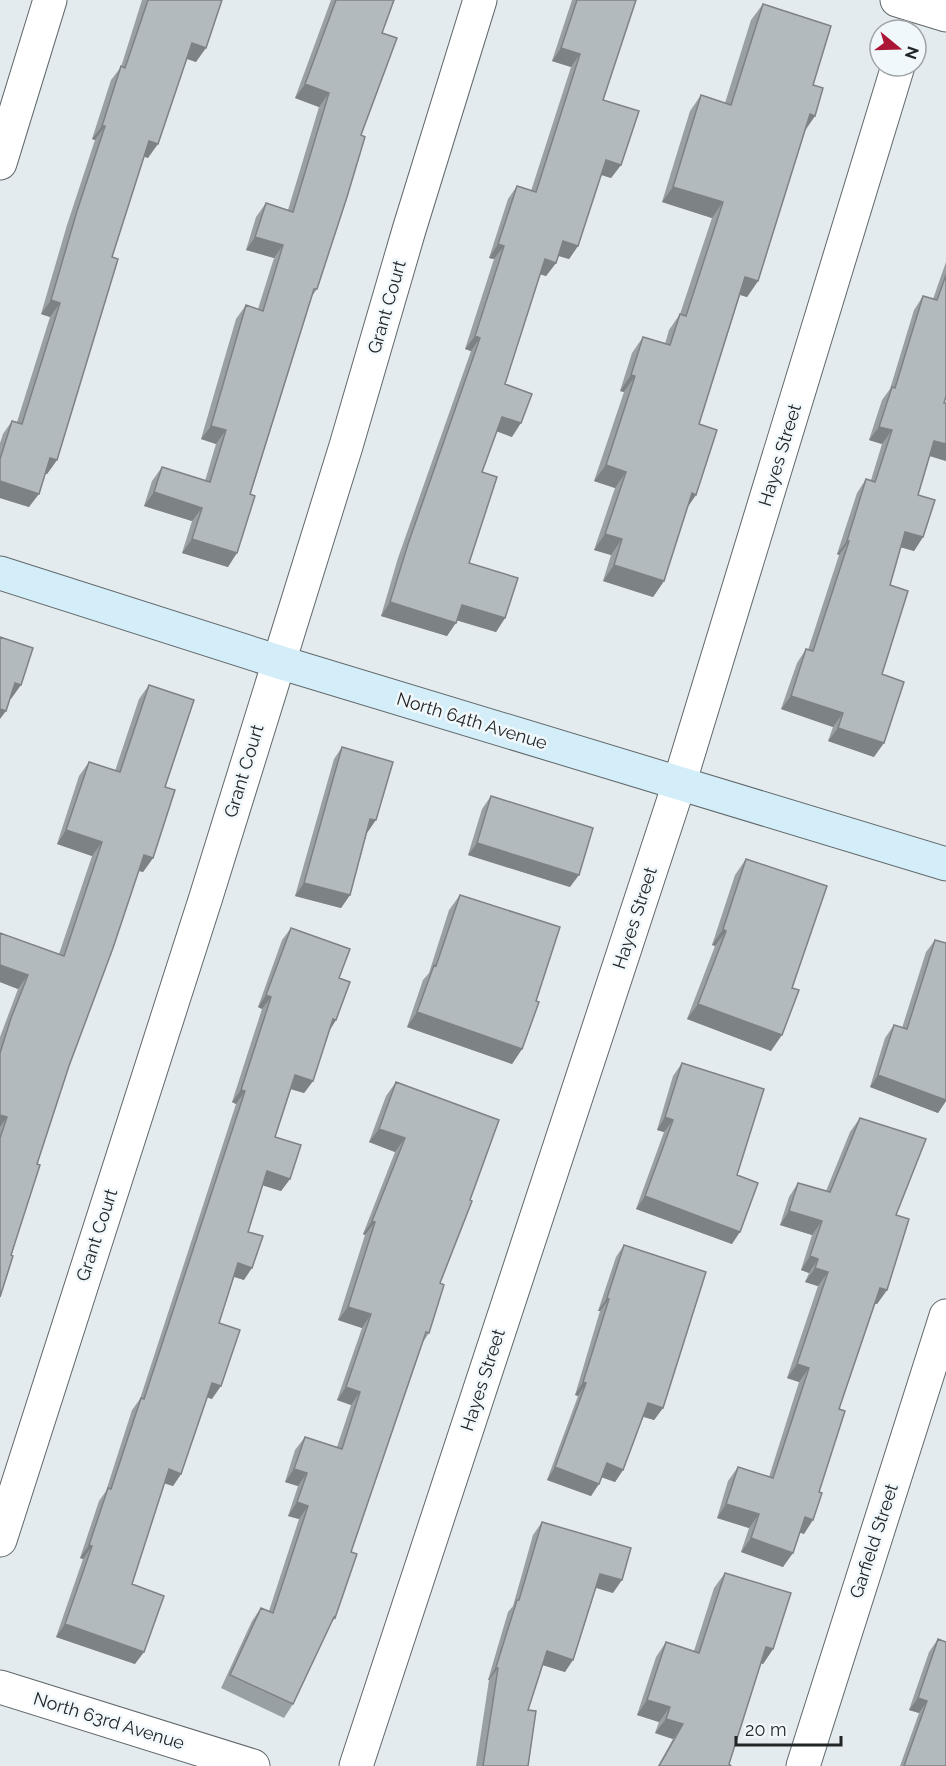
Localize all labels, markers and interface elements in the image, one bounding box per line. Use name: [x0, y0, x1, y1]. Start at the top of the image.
north arrow: [868, 18, 928, 78]
text: N: [901, 44, 923, 62]
street label: Grant Court: [363, 258, 410, 356]
street label: Hayes Street: [754, 401, 805, 509]
street label: North 64th Avenue: [394, 688, 550, 754]
street label: Grant Court: [219, 722, 268, 820]
street label: Hayes Street: [608, 864, 661, 971]
street label: Grant Court: [72, 1186, 121, 1284]
street label: Hayes Street: [456, 1326, 509, 1433]
street label: Garfield Street: [845, 1481, 902, 1601]
street label: North 63rd Avenue: [31, 1688, 188, 1754]
scale bar: [736, 1709, 841, 1747]
text: 20 m: [745, 1719, 787, 1740]

